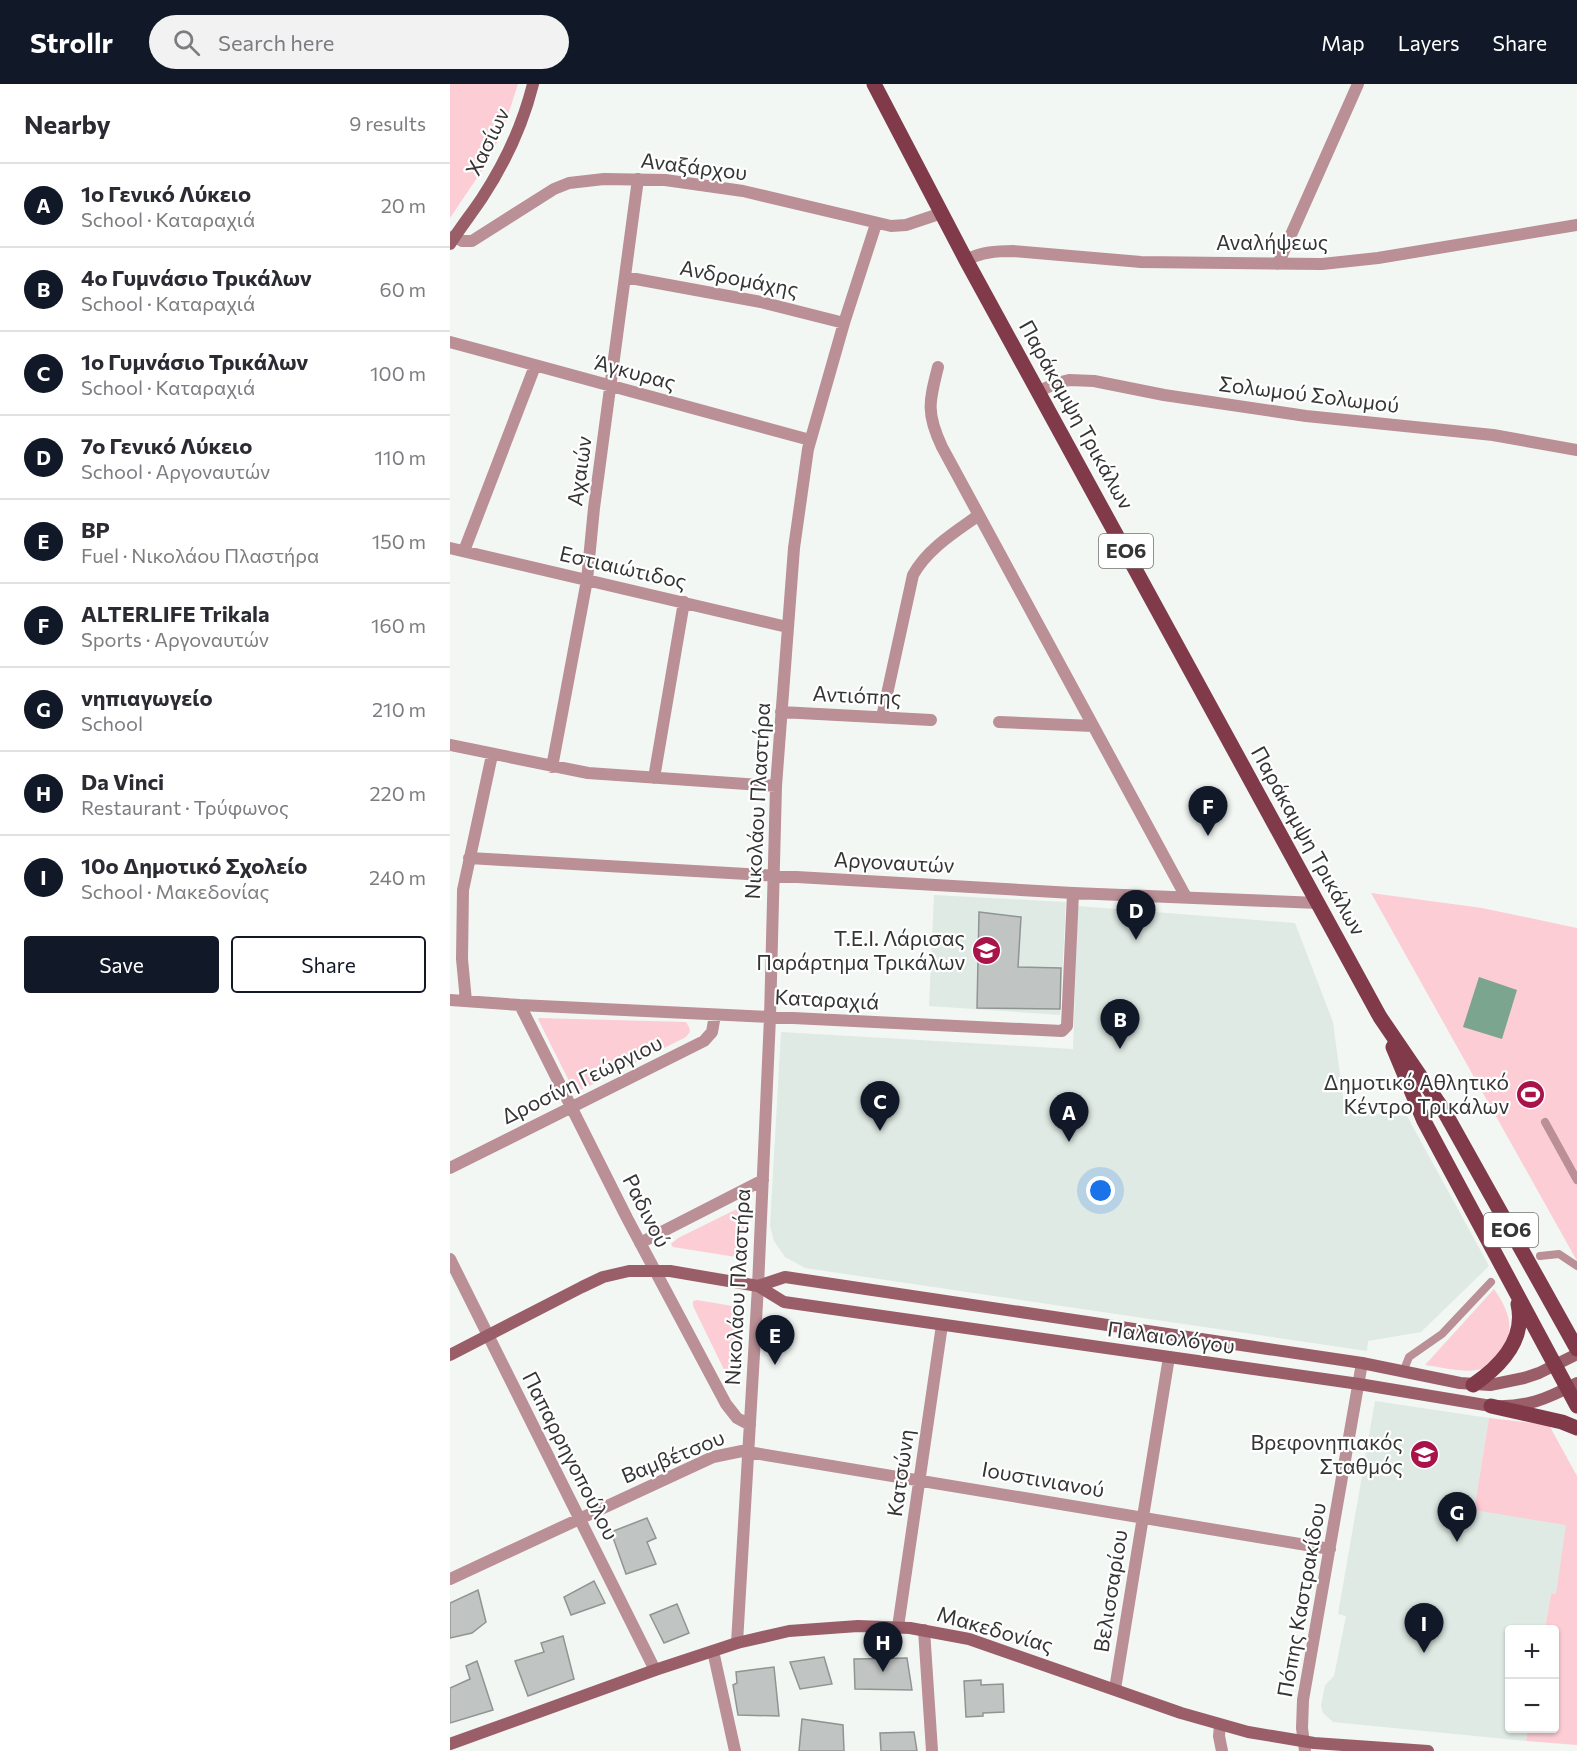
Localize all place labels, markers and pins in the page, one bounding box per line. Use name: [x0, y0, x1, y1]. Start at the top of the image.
pin: F: [1188, 786, 1227, 836]
pin: D: [1116, 890, 1156, 940]
place label: Τ.Ε.Ι. Λάρισας Παράρτημα Τρικάλων: [756, 925, 965, 974]
school or university icon: Τ.Ε.Ι. Λάρισας Παράρτημα Τρικάλων: [970, 935, 1002, 967]
pin: B: [1100, 1000, 1140, 1049]
place label: Δημοτικό Αθλητικό Κέντρο Τρικάλων: [1324, 1069, 1509, 1118]
sports icon: Δημοτικό Αθλητικό Κέντρο Τρικάλων: [1514, 1079, 1546, 1111]
pin: C: [860, 1082, 900, 1131]
pin: A: [1050, 1092, 1088, 1142]
pin: E: [756, 1316, 794, 1365]
place label: Βρεφονηπιακός Σταθμός: [1250, 1429, 1403, 1478]
school or university icon: Βρεφονηπιακός Σταθμός: [1408, 1439, 1440, 1471]
pin: G: [1438, 1492, 1476, 1542]
pin: I: [1404, 1604, 1444, 1653]
pin: H: [864, 1622, 902, 1672]

